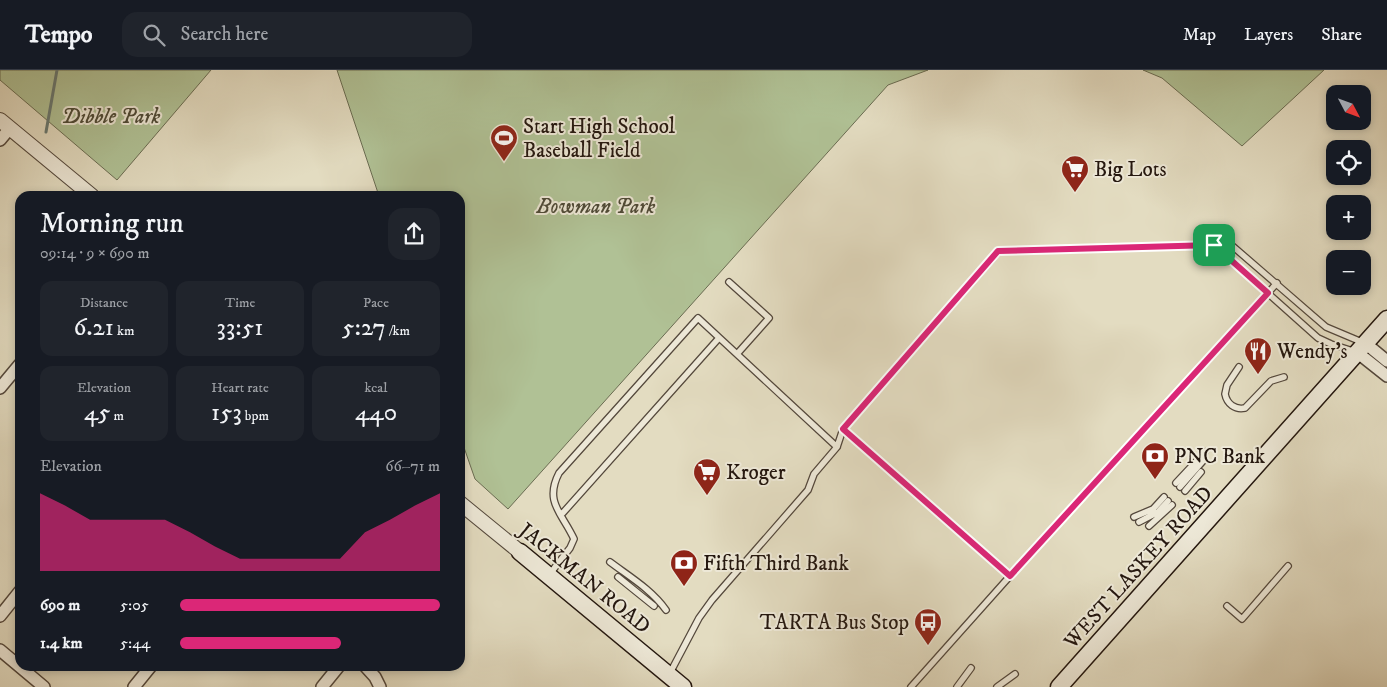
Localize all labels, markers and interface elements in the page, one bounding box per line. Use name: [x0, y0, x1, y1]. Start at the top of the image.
search box: [122, 12, 472, 57]
text: Tempo: [25, 20, 92, 50]
icon: search: [140, 21, 168, 49]
text: Search here: [180, 23, 268, 46]
text: Map: [1183, 24, 1216, 46]
text: Layers: [1244, 24, 1293, 46]
text: Share: [1321, 24, 1362, 46]
north arrow: [1326, 85, 1371, 130]
map controls: [1326, 85, 1371, 295]
park label: Dibble Park: [62, 104, 161, 130]
place label: Start High School Baseball Field: [523, 114, 676, 164]
sports icon: Start High School Baseball Field: [489, 123, 519, 162]
button: locate: [1326, 140, 1371, 185]
supermarket icon: Big Lots: [1060, 154, 1090, 193]
place label: Big Lots: [1094, 157, 1166, 183]
park label: Bowman Park: [536, 194, 656, 220]
button: +: [1326, 195, 1371, 240]
text: Morning run: [40, 206, 184, 241]
button: share: [388, 208, 440, 260]
pin: [1193, 224, 1235, 266]
icon: arrive: [1200, 231, 1228, 259]
text: 09:14 · 9 × 690 m: [40, 243, 149, 263]
button: −: [1326, 250, 1371, 295]
text: Distance: [80, 294, 128, 312]
text: Time: [225, 294, 255, 312]
text: Pace: [363, 294, 389, 312]
text: 6.21: [74, 312, 114, 343]
text: 33:51: [217, 312, 263, 343]
text: 5:27: [342, 312, 386, 343]
text: km: [114, 322, 134, 340]
text: /km: [386, 322, 410, 340]
restaurant icon: Wendy's: [1243, 336, 1273, 375]
place label: Wendy's: [1276, 339, 1348, 365]
text: Elevation: [77, 379, 131, 397]
text: Heart rate: [211, 379, 269, 397]
text: kcal: [365, 379, 387, 397]
text: 45: [84, 397, 111, 428]
text: 153: [211, 397, 242, 428]
text: 440: [355, 397, 397, 428]
text: m: [111, 407, 124, 425]
text: bpm: [242, 407, 269, 425]
bank icon: PNC Bank: [1140, 441, 1170, 480]
place label: PNC Bank: [1174, 444, 1266, 470]
text: Elevation: [40, 456, 102, 476]
text: 66–71 m: [385, 456, 440, 476]
supermarket icon: Kroger: [692, 457, 722, 496]
place label: Kroger: [726, 460, 786, 486]
street label: WEST LASKEY ROAD: [1058, 481, 1219, 655]
street label: JACKMAN ROAD: [512, 516, 655, 640]
bank icon: Fifth Third Bank: [669, 548, 699, 587]
place label: Fifth Third Bank: [703, 551, 849, 577]
text: 690 m: [40, 595, 80, 615]
text: 5:05: [120, 595, 149, 615]
bus stop icon: TARTA Bus Stop: [913, 607, 943, 646]
place label: TARTA Bus Stop: [760, 610, 909, 636]
text: 1.4 km: [40, 633, 82, 653]
text: 5:44: [120, 633, 151, 653]

